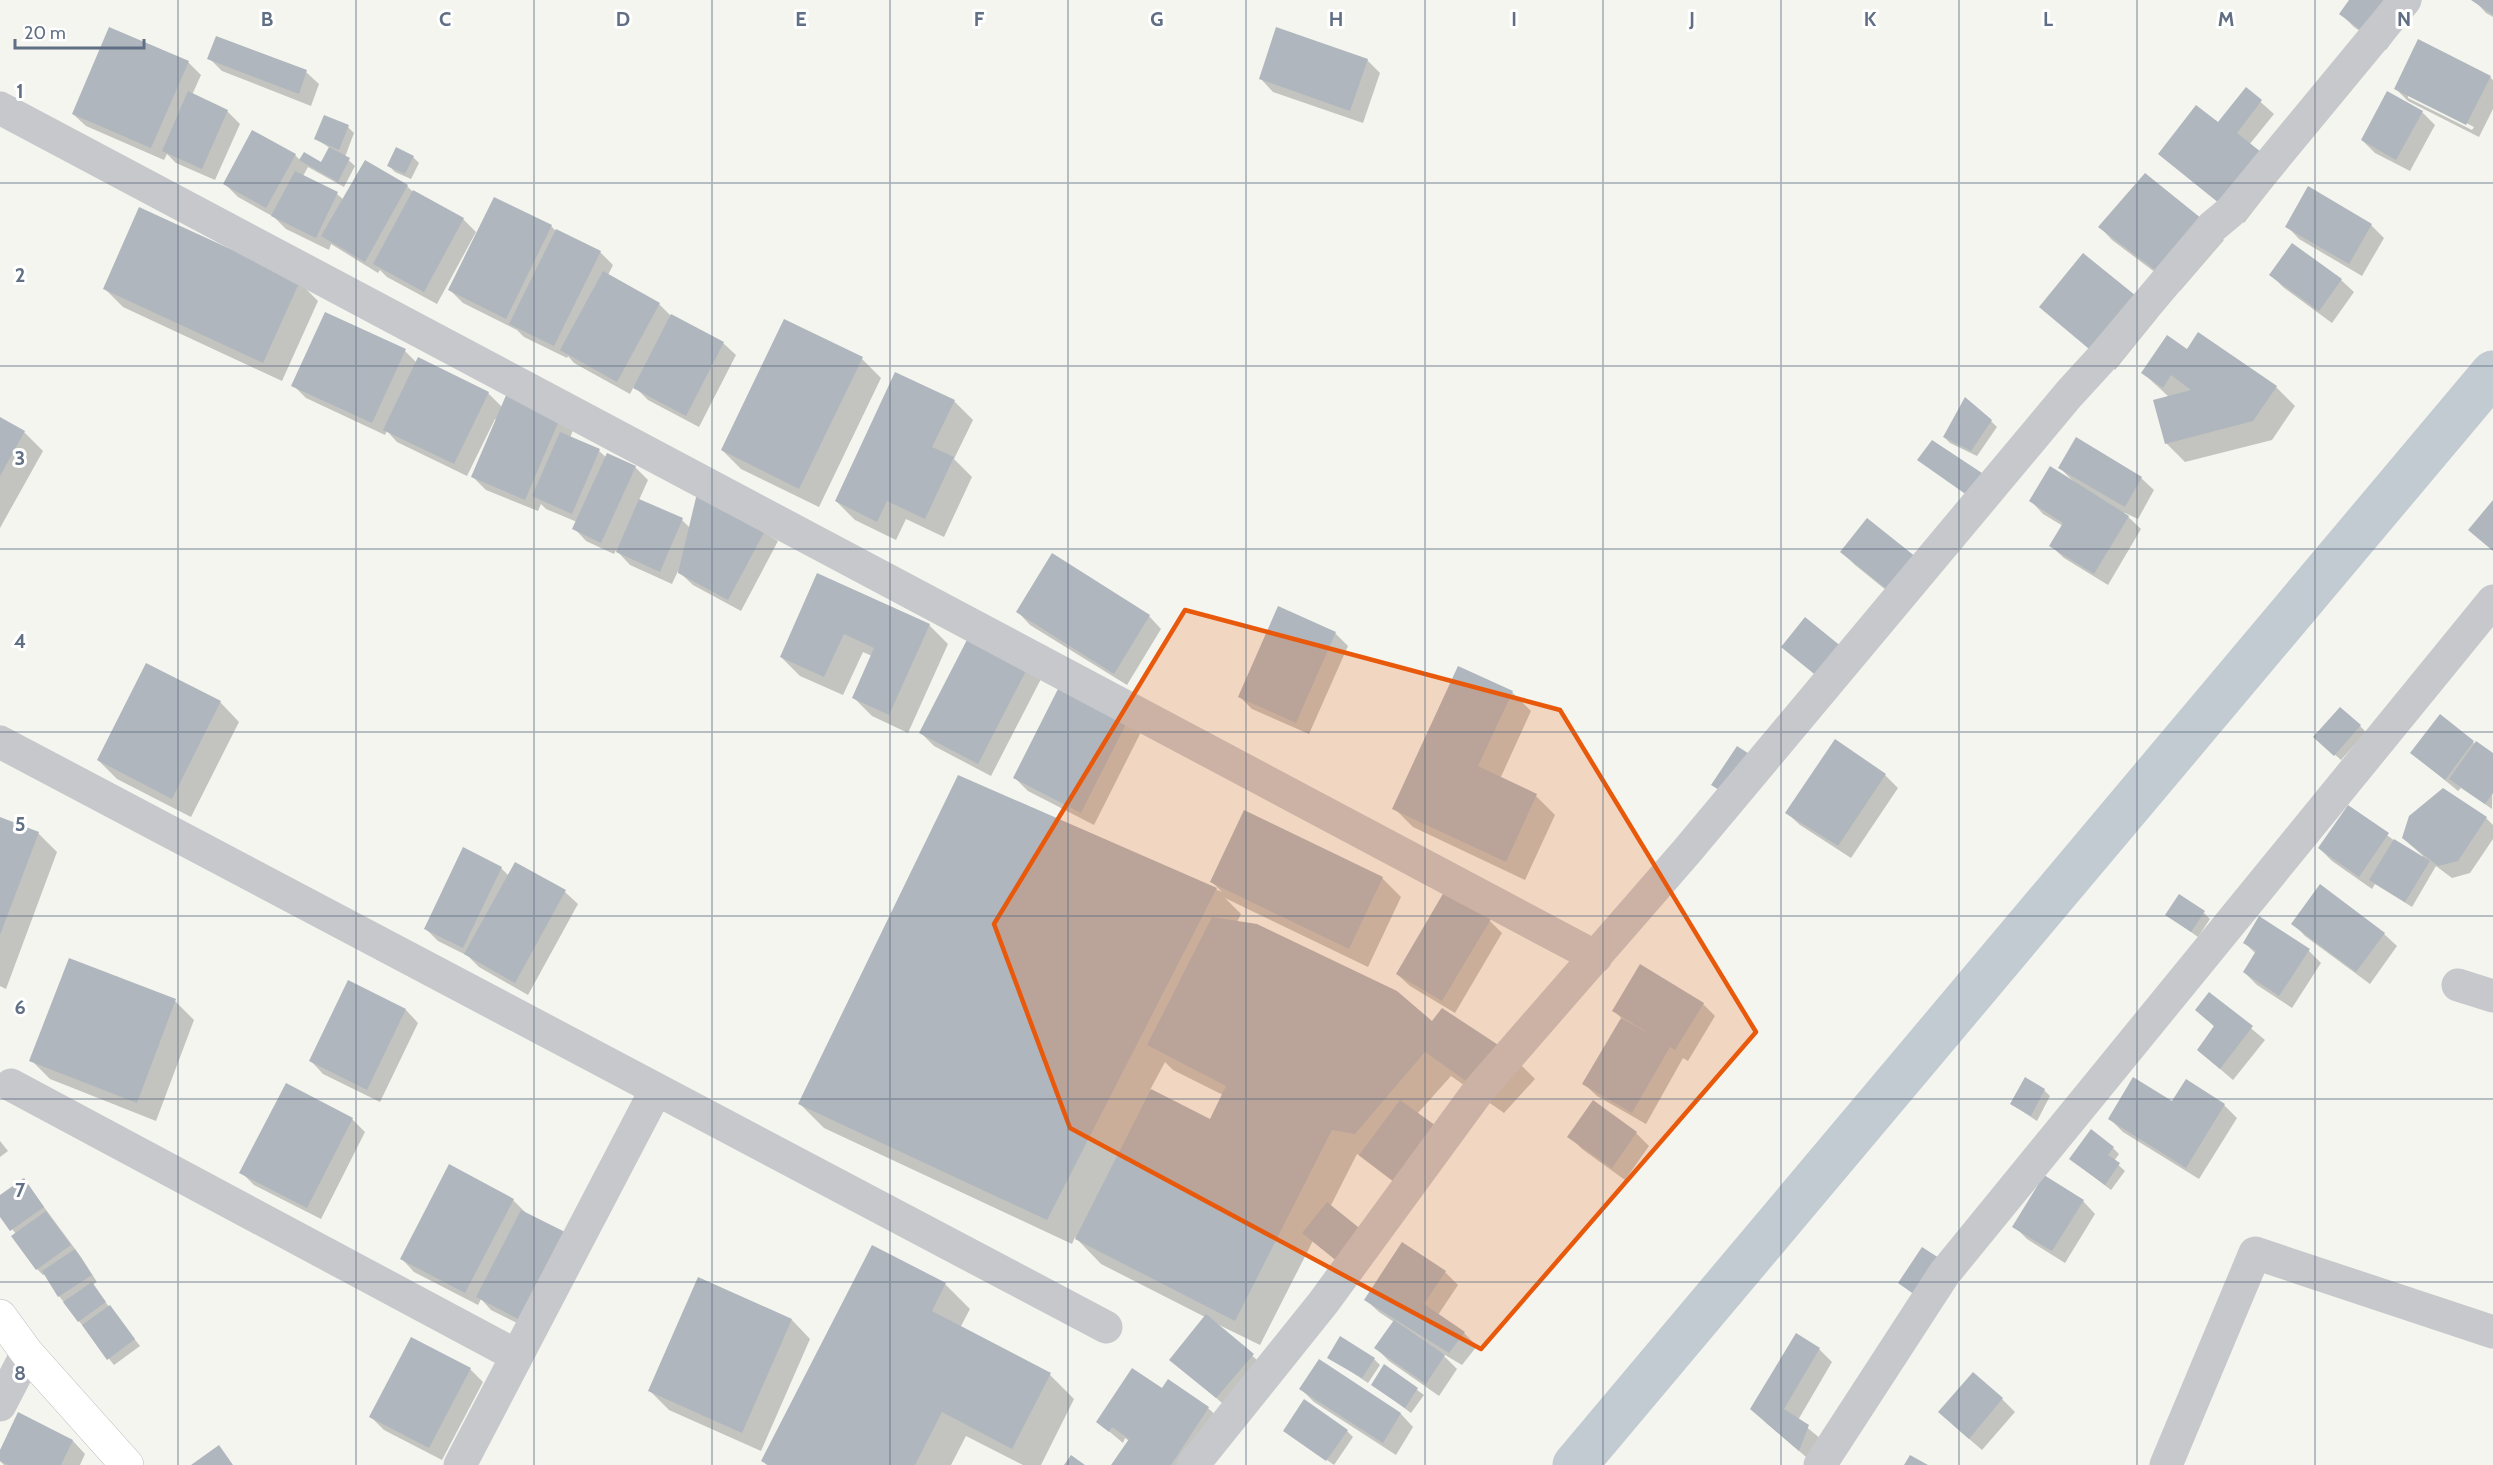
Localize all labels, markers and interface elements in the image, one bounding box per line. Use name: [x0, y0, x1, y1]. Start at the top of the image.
text: B: [261, 7, 273, 31]
text: C: [439, 7, 451, 31]
text: D: [616, 7, 630, 31]
text: E: [795, 7, 807, 31]
text: F: [974, 7, 985, 31]
text: G: [1150, 7, 1164, 31]
text: H: [1329, 7, 1343, 31]
text: I: [1511, 7, 1517, 31]
text: J: [1688, 7, 1695, 31]
text: K: [1864, 7, 1877, 31]
text: L: [2043, 7, 2053, 31]
text: M: [2218, 7, 2234, 31]
text: N: [2397, 7, 2411, 31]
scale bar: [15, 12, 144, 50]
text: 20 m: [24, 22, 66, 44]
text: 1: [16, 79, 24, 103]
text: 2: [15, 263, 25, 287]
text: 3: [15, 446, 25, 470]
text: 4: [14, 629, 26, 653]
text: 5: [15, 812, 25, 836]
text: 6: [14, 995, 26, 1019]
text: 7: [15, 1178, 26, 1202]
text: 8: [14, 1361, 26, 1385]

